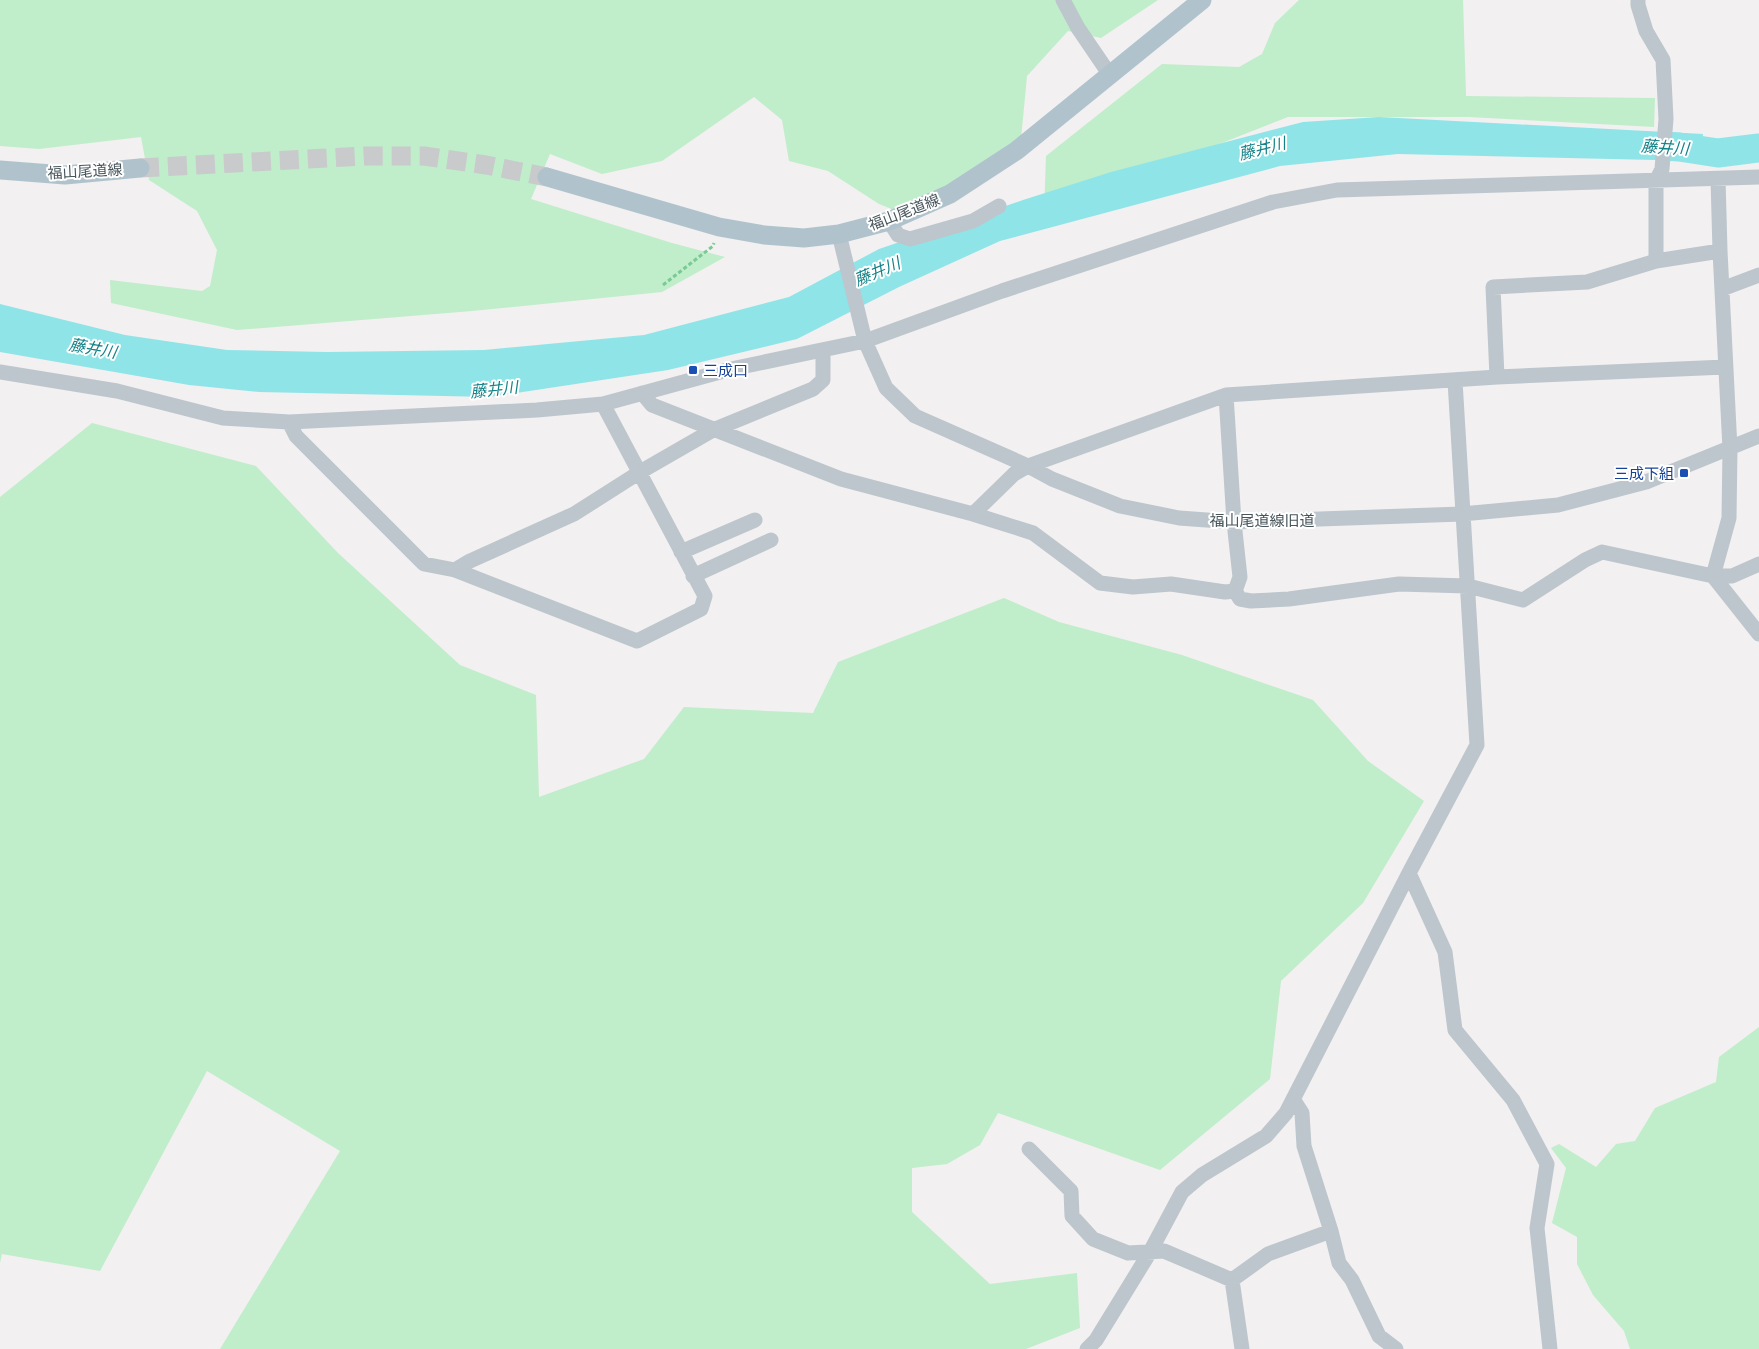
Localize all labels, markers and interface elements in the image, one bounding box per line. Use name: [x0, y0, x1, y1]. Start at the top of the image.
water label: 藤井川: [1236, 132, 1290, 164]
water label: 藤井川: [1640, 135, 1692, 159]
street label: 福山尾道線: [47, 160, 123, 182]
street label: 福山尾道線: [866, 190, 942, 234]
water label: 藤井川: [851, 252, 905, 290]
water label: 藤井川: [68, 334, 120, 362]
place label: 三成口: [703, 361, 748, 380]
marker: 三成口: [687, 364, 699, 376]
water label: 藤井川: [469, 376, 521, 401]
place label: 三成下組: [1614, 464, 1674, 483]
marker: 三成下組: [1678, 467, 1690, 479]
street label: 福山尾道線旧道: [1209, 511, 1315, 530]

